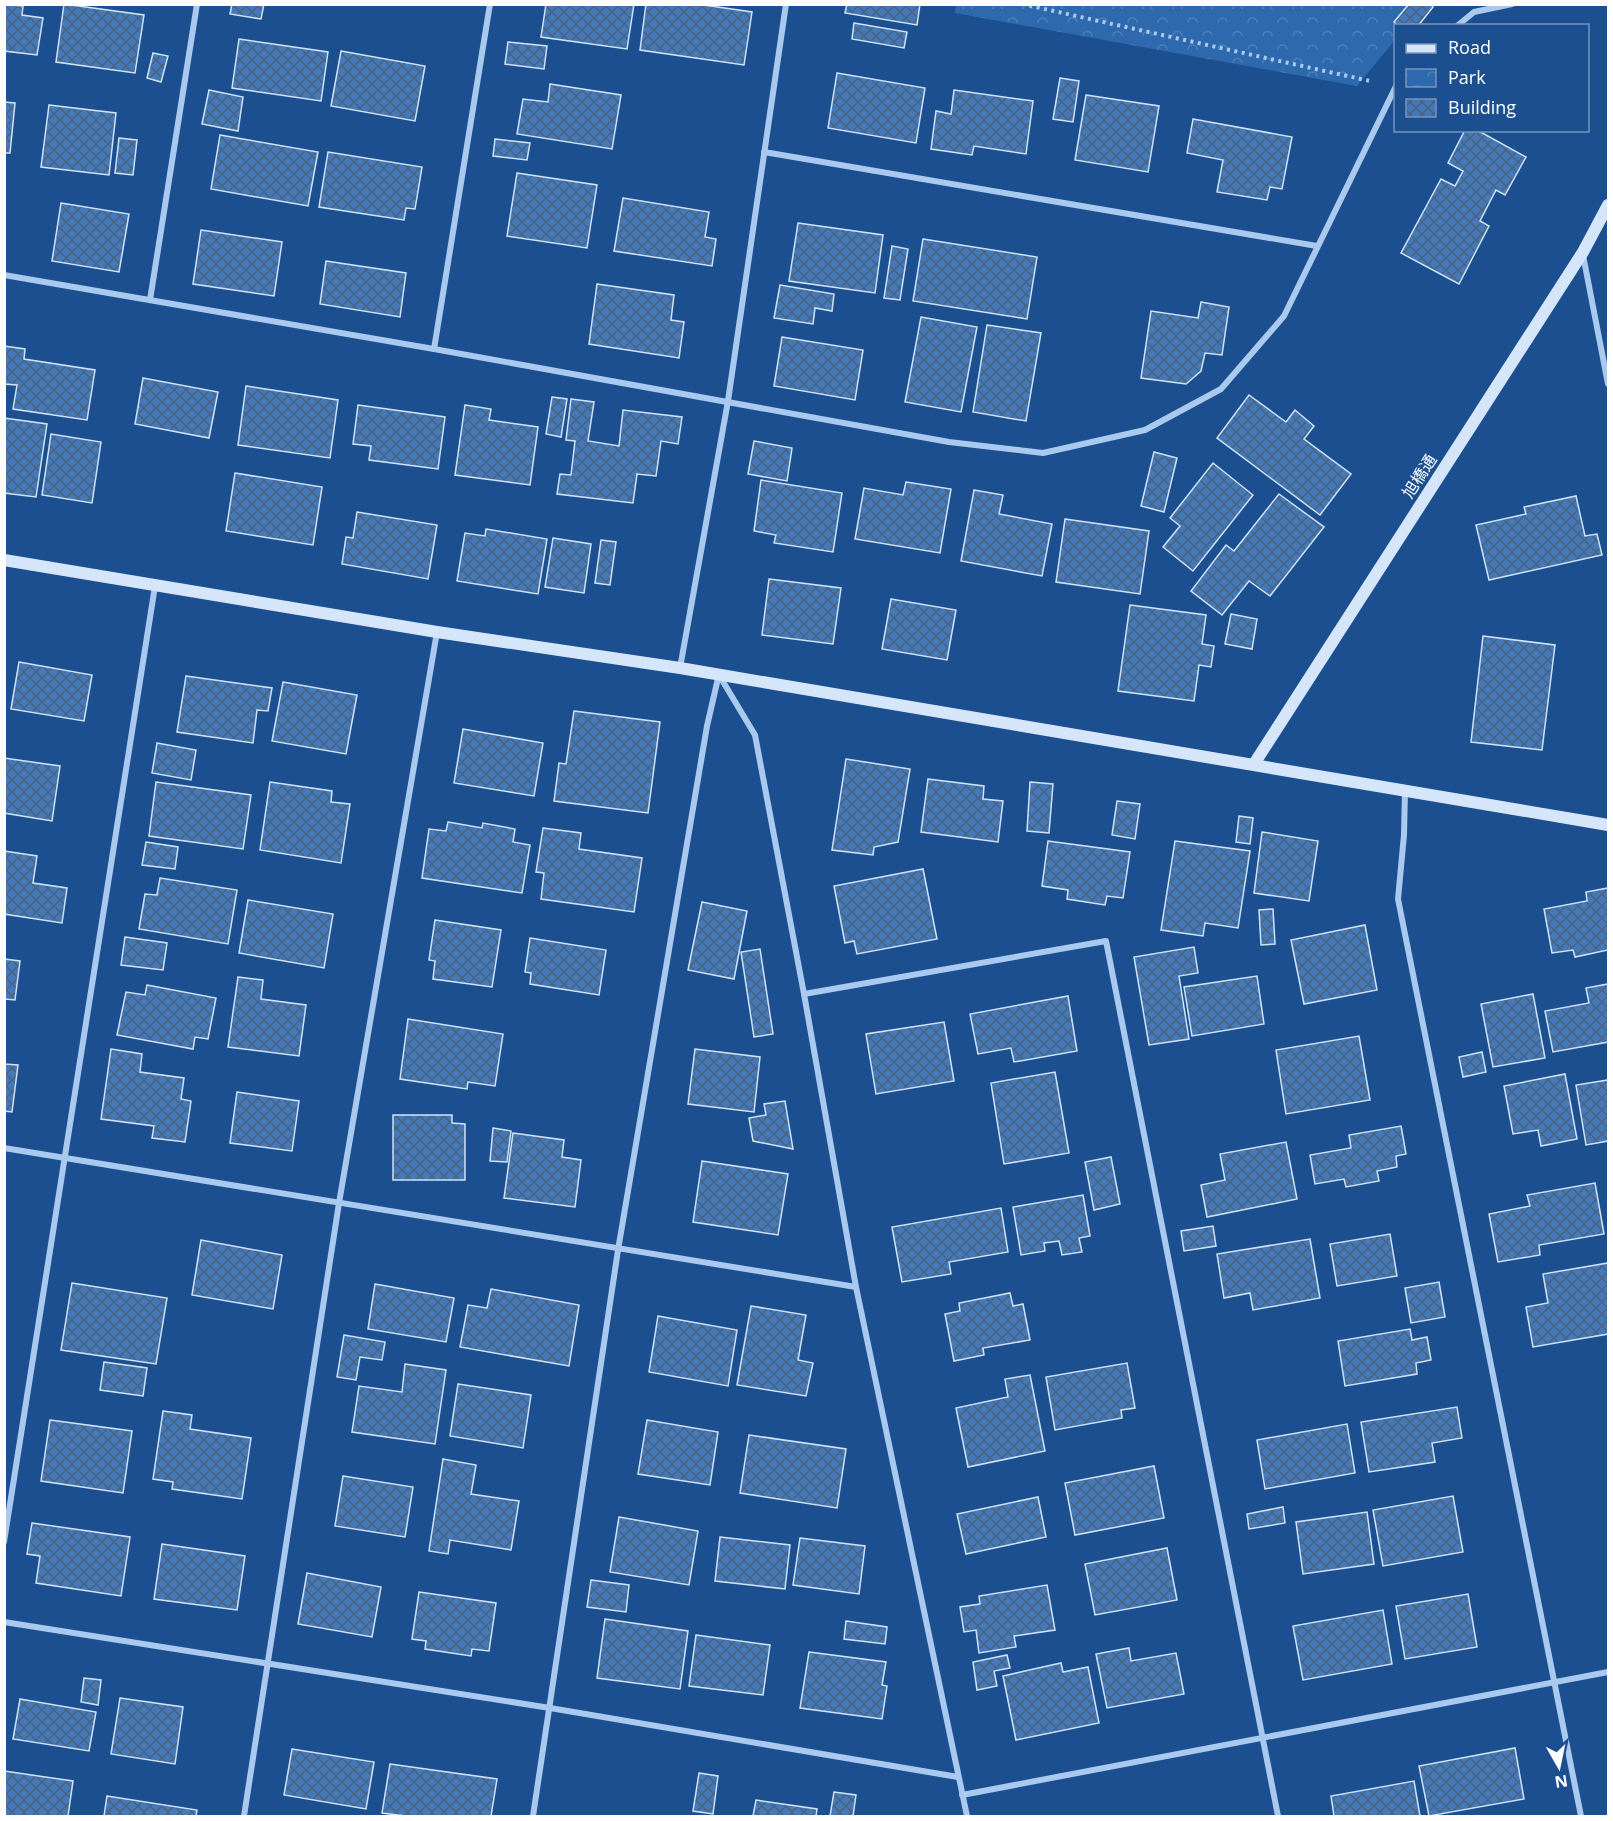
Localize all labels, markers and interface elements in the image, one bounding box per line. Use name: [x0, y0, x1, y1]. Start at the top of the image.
legend: [1394, 24, 1589, 132]
text: Road: [1448, 35, 1491, 59]
text: Park: [1448, 65, 1486, 89]
text: Building: [1448, 95, 1516, 119]
street label: 旭橋通: [1397, 450, 1441, 502]
north arrow: [1529, 1737, 1589, 1797]
text: N: [1553, 1770, 1569, 1794]

